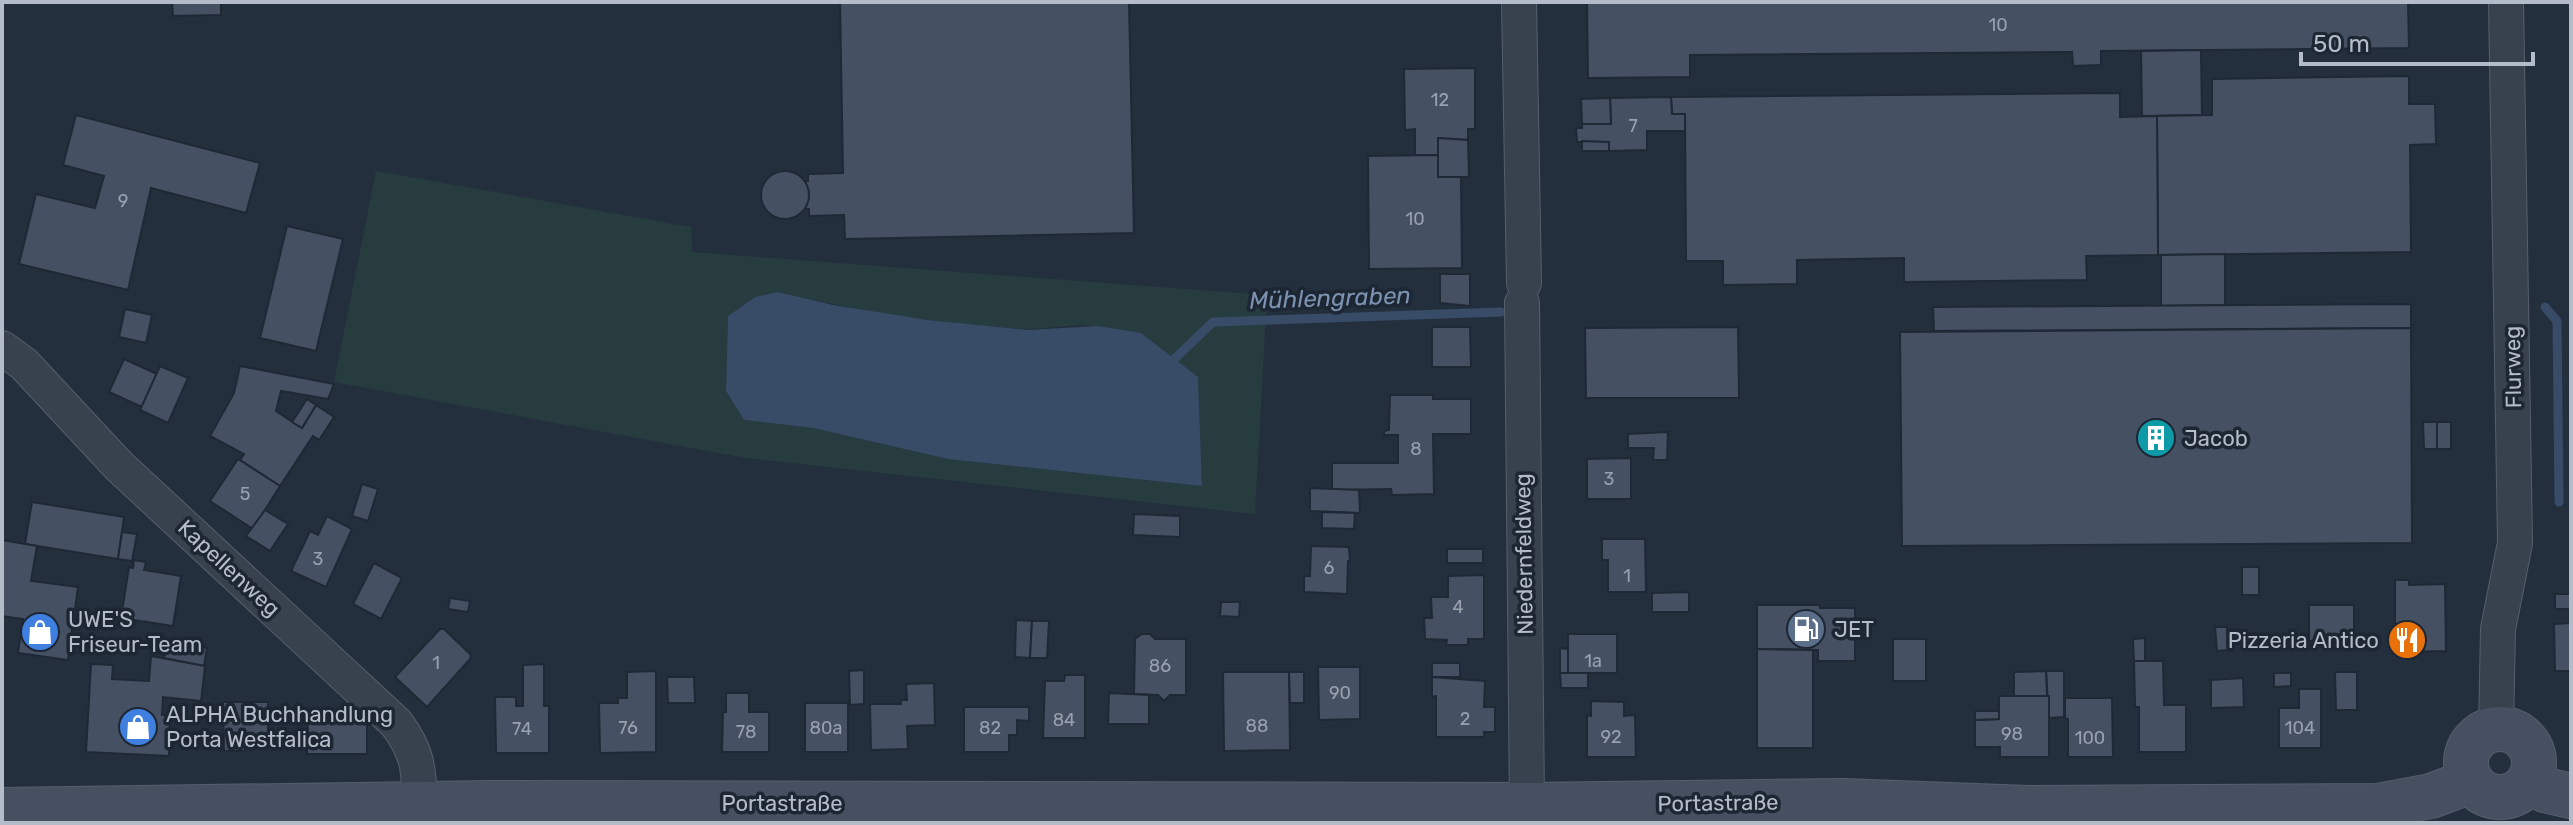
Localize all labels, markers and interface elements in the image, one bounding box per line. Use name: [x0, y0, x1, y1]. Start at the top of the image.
house number: 10: [1988, 14, 2008, 36]
scale bar: [2301, 16, 2533, 66]
text: 50 m: [2313, 30, 2370, 58]
house number: 12: [1431, 89, 1449, 111]
house number: 7: [1628, 115, 1638, 137]
house number: 9: [118, 190, 128, 212]
house number: 10: [1405, 208, 1425, 230]
water label: Mühlengraben: [1249, 281, 1411, 315]
street label: Flurweg: [2499, 325, 2527, 409]
building icon: Jacob: [2135, 417, 2177, 459]
place label: Jacob: [2184, 425, 2248, 452]
house number: 8: [1410, 438, 1422, 460]
house number: 3: [1604, 468, 1614, 490]
street label: Niedernfeldweg: [1509, 473, 1539, 635]
house number: 5: [240, 483, 250, 505]
street label: Kapellenweg: [172, 514, 286, 622]
house number: 3: [313, 548, 323, 570]
house number: 6: [1324, 557, 1335, 579]
house number: 1: [1623, 565, 1631, 587]
house number: 4: [1452, 596, 1464, 618]
place label: UWE'S Friseur-Team: [68, 606, 202, 658]
fuel station icon: JET: [1785, 608, 1827, 650]
shop icon: UWE'S Friseur-Team: [19, 611, 61, 653]
place label: JET: [1834, 616, 1874, 643]
restaurant icon: Pizzeria Antico: [2386, 619, 2428, 661]
place label: Pizzeria Antico: [2228, 627, 2379, 654]
house number: 1a: [1584, 650, 1602, 672]
house number: 1: [432, 652, 440, 674]
house number: 86: [1149, 655, 1171, 677]
house number: 90: [1329, 682, 1351, 704]
place label: ALPHA Buchhandlung Porta Westfalica: [166, 701, 393, 753]
shop icon: ALPHA Buchhandlung Porta Westfalica: [117, 706, 159, 748]
house number: 2: [1460, 708, 1470, 730]
house number: 84: [1053, 709, 1075, 731]
house number: 88: [1246, 715, 1268, 737]
house number: 76: [618, 717, 638, 739]
house number: 80a: [810, 717, 842, 739]
house number: 82: [979, 717, 1001, 739]
house number: 104: [2285, 717, 2315, 739]
house number: 74: [512, 718, 532, 740]
house number: 78: [736, 721, 756, 743]
house number: 98: [2001, 723, 2023, 745]
house number: 92: [1600, 726, 1622, 748]
house number: 100: [2075, 727, 2105, 749]
street label: Portastraße: [1657, 788, 1779, 818]
street label: Portastraße: [721, 790, 843, 817]

